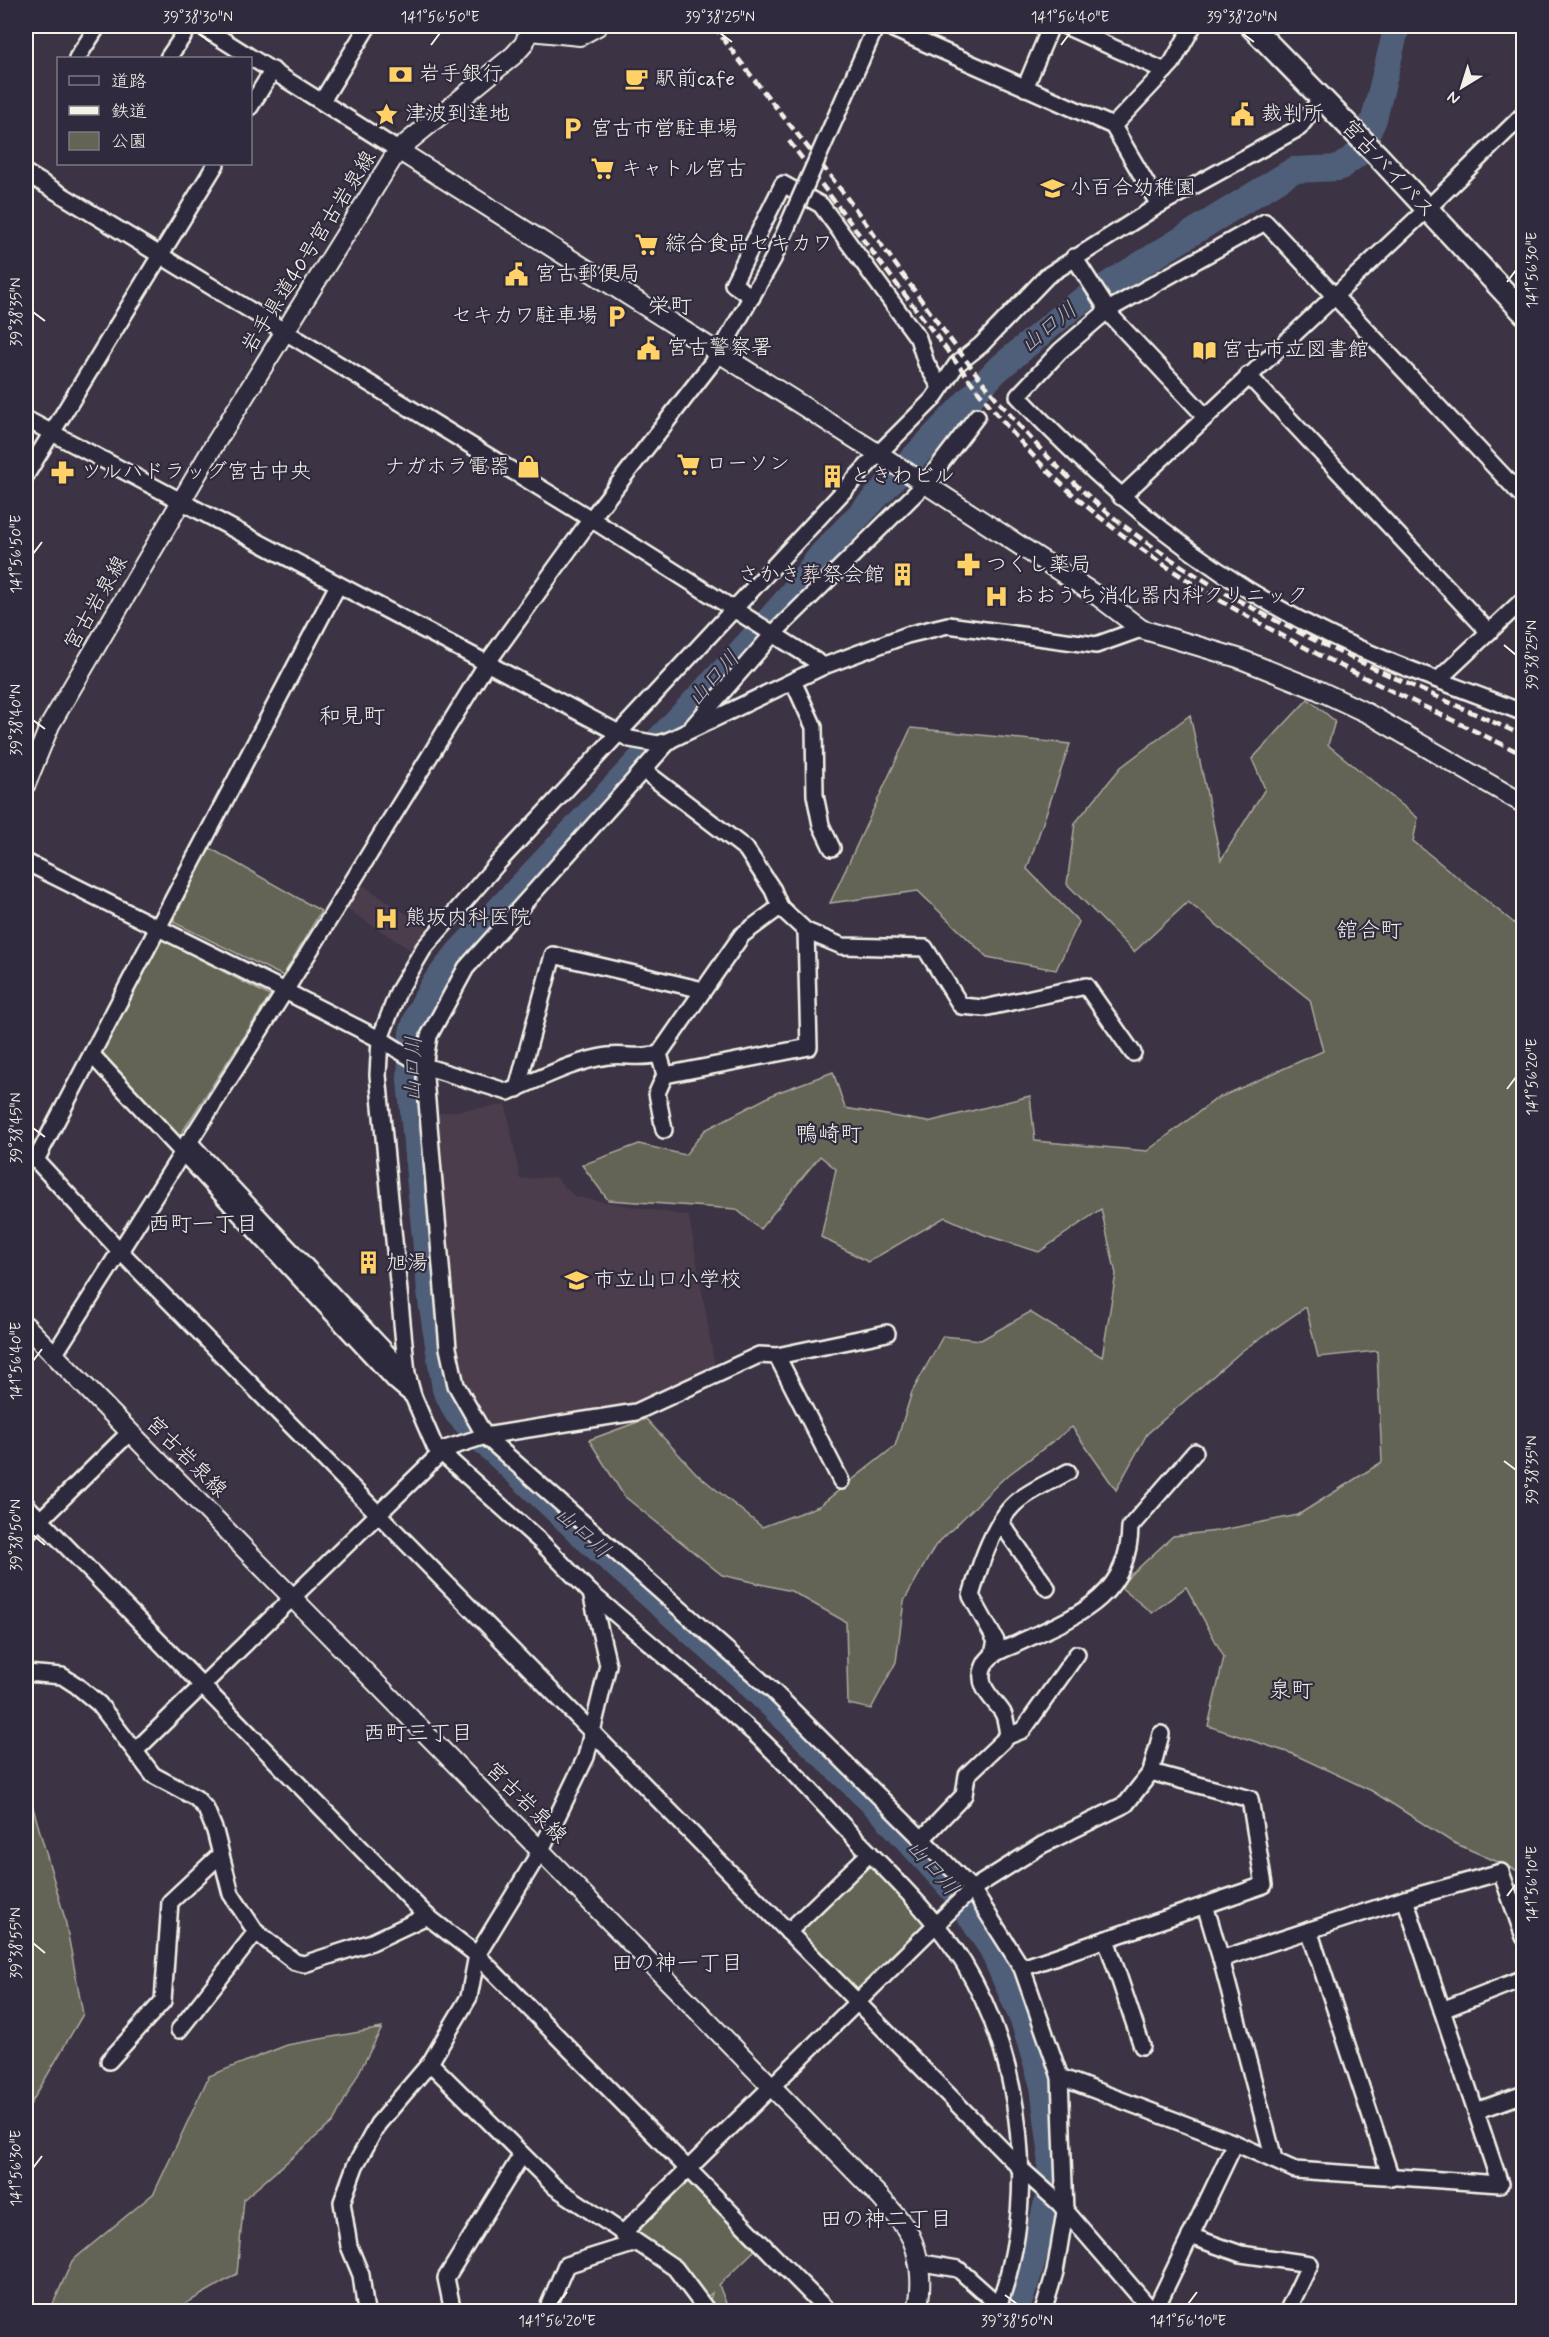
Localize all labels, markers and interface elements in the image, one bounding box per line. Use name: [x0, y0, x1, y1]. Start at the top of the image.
text: 39°38'30"N: [163, 8, 233, 28]
text: 141°56'50"E: [401, 8, 480, 28]
text: 39°38'25"N: [685, 8, 755, 28]
text: 141°56'40"E: [1031, 8, 1110, 28]
text: 39°38'20"N: [1207, 8, 1277, 28]
legend: [57, 57, 252, 165]
north arrow: [1432, 57, 1492, 117]
place label: 岩手銀行: [419, 60, 503, 88]
bank icon: 岩手銀行: [388, 61, 414, 87]
place label: 駅前cafe: [655, 65, 735, 93]
cafe icon: 駅前cafe: [624, 66, 650, 92]
text: 道路: [111, 70, 147, 94]
text: N: [1443, 86, 1464, 109]
text: 鉄道: [111, 100, 147, 124]
place label: 津波到達地: [405, 100, 510, 128]
place label: 裁判所: [1261, 100, 1324, 128]
place icon: 津波到達地: [374, 101, 400, 127]
public building icon: 裁判所: [1230, 101, 1256, 127]
street label: 宮古バイパス: [1335, 114, 1441, 224]
place label: 宮古市営駐車場: [591, 115, 738, 143]
parking icon: 宮古市営駐車場: [560, 116, 586, 142]
text: 公園: [111, 130, 147, 154]
street label: 岩手県道40号宮古岩泉線: [235, 145, 383, 359]
place label: キャトル宮古: [621, 155, 747, 183]
supermarket icon: キャトル宮古: [590, 156, 616, 182]
place label: 小百合幼稚園: [1070, 174, 1196, 202]
school or university icon: 小百合幼稚園: [1039, 175, 1065, 201]
place label: 綜合食品セキカワ: [665, 230, 833, 258]
supermarket icon: 綜合食品セキカワ: [634, 231, 660, 257]
text: 141°56'30"E: [1523, 231, 1543, 308]
place label: 宮古郵便局: [535, 260, 640, 288]
public building icon: 宮古郵便局: [504, 261, 530, 287]
text: 39°38'35"N: [7, 277, 27, 347]
district label: 栄町: [648, 293, 692, 321]
water label: 山口川: [1015, 296, 1083, 360]
place label: セキカワ駐車場: [451, 302, 598, 330]
parking icon: セキカワ駐車場: [603, 303, 629, 329]
place label: 宮古警察署: [667, 334, 772, 362]
public building icon: 宮古警察署: [636, 335, 662, 361]
place label: 宮古市立図書館: [1222, 336, 1369, 364]
library icon: 宮古市立図書館: [1191, 337, 1217, 363]
place label: ローソン: [706, 450, 790, 478]
supermarket icon: ローソン: [675, 451, 701, 477]
place label: ナガホラ電器: [384, 453, 510, 481]
shop icon: ナガホラ電器: [515, 454, 541, 480]
place label: ツルハドラッグ宮古中央: [81, 458, 311, 486]
pharmacy icon: ツルハドラッグ宮古中央: [50, 459, 76, 485]
place label: ときわビル: [850, 462, 955, 490]
building icon: ときわビル: [819, 463, 845, 489]
text: 141°56'50"E: [7, 514, 27, 594]
street label: 宮古岩泉線: [58, 551, 134, 655]
place label: つくし薬局: [986, 551, 1091, 579]
pharmacy icon: つくし薬局: [955, 552, 981, 578]
place label: さかき葬祭会館: [738, 561, 885, 589]
building icon: さかき葬祭会館: [890, 562, 916, 588]
place label: おおうち消化器内科クリニック: [1014, 582, 1308, 610]
hospital icon: おおうち消化器内科クリニック: [983, 583, 1009, 609]
text: 39°38'25"N: [1523, 620, 1543, 690]
water label: 山口川: [682, 645, 746, 713]
text: 39°38'40"N: [7, 684, 27, 756]
district label: 和見町: [319, 703, 385, 731]
place label: 熊坂内科医院: [405, 904, 531, 932]
hospital icon: 熊坂内科医院: [374, 905, 400, 931]
district label: 舘合町: [1336, 917, 1402, 945]
water label: 山口川: [399, 1036, 429, 1102]
text: 141°56'20"E: [1523, 1038, 1543, 1116]
text: 39°38'45"N: [7, 1092, 27, 1164]
district label: 鴨崎町: [796, 1121, 862, 1149]
district label: 西町一丁目: [148, 1211, 258, 1239]
place label: 旭湯: [386, 1249, 428, 1277]
building icon: 旭湯: [355, 1250, 381, 1276]
place label: 市立山口小学校: [594, 1266, 741, 1294]
school or university icon: 市立山口小学校: [563, 1267, 589, 1293]
text: 141°56'40"E: [7, 1321, 27, 1400]
street label: 宮古岩泉線: [139, 1410, 233, 1504]
text: 39°38'35"N: [1523, 1435, 1543, 1505]
text: 39°38'50"N: [7, 1499, 27, 1571]
water label: 山口川: [548, 1501, 616, 1565]
district label: 泉町: [1269, 1677, 1313, 1705]
district label: 西町三丁目: [363, 1720, 473, 1748]
street label: 宮古岩泉線: [479, 1756, 573, 1850]
water label: 山口川: [900, 1834, 964, 1902]
text: 141°56'10"E: [1523, 1845, 1543, 1922]
text: 39°38'55"N: [7, 1907, 27, 1979]
district label: 田の神一丁目: [611, 1950, 743, 1978]
text: 141°56'30"E: [7, 2129, 27, 2206]
district label: 田の神二丁目: [820, 2206, 952, 2234]
text: 141°56'20"E: [518, 2312, 596, 2332]
text: 39°38'50"N: [981, 2312, 1053, 2332]
text: 141°56'10"E: [1150, 2312, 1227, 2332]

